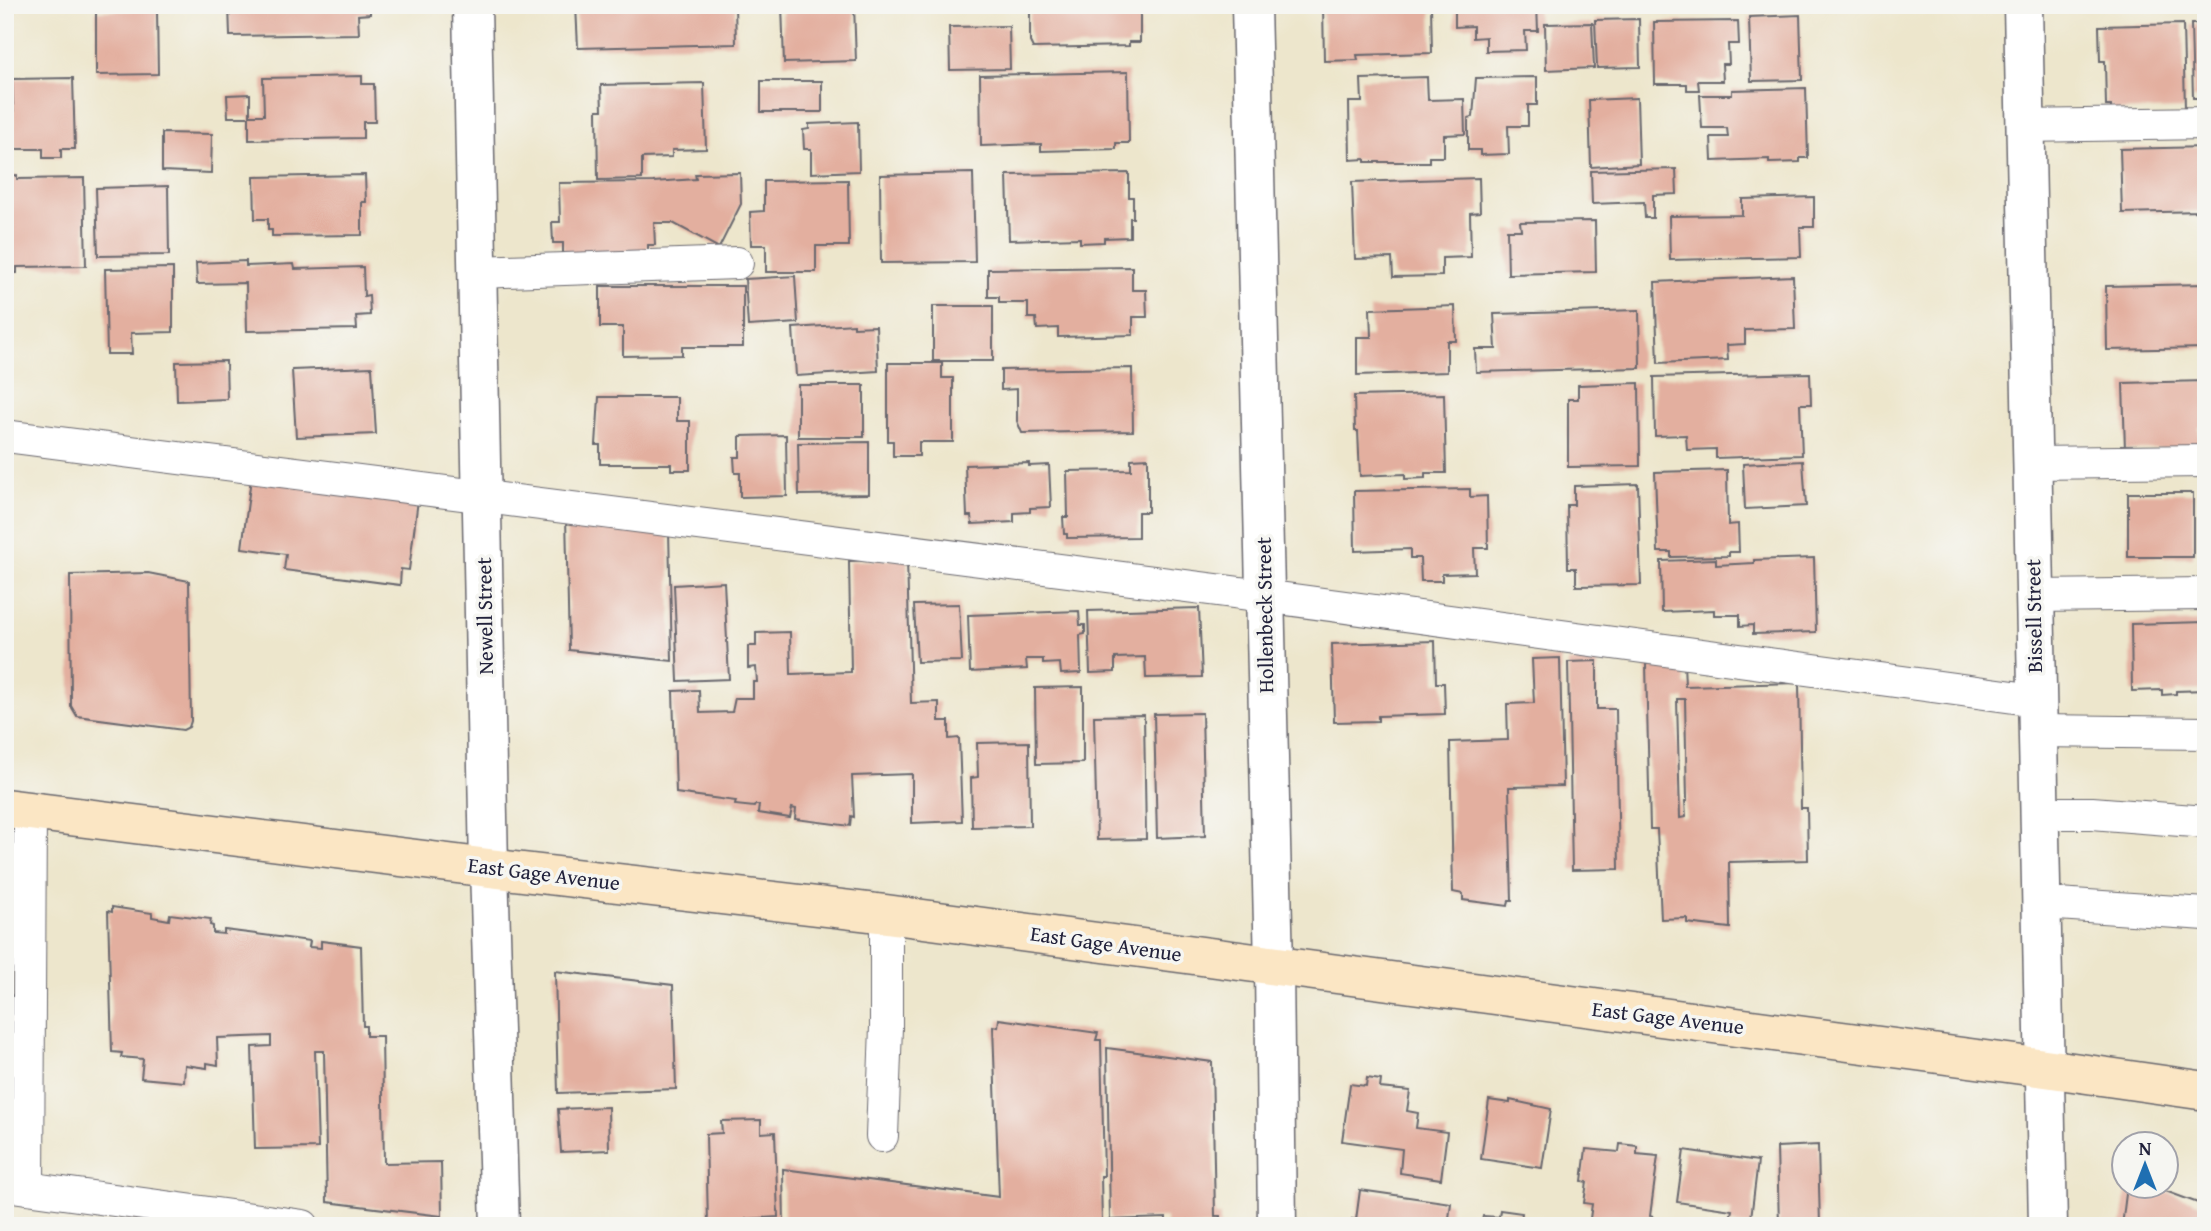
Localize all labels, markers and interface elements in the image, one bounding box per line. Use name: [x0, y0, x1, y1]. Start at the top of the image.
street label: Hollenbeck Street: [1248, 536, 1281, 693]
street label: Newell Street: [468, 556, 501, 675]
street label: Bissell Street: [2017, 558, 2050, 673]
street label: East Gage Avenue: [466, 849, 622, 898]
street label: East Gage Avenue: [1028, 918, 1184, 969]
street label: East Gage Avenue: [1590, 993, 1746, 1042]
north arrow: [2110, 1130, 2180, 1200]
text: N: [2139, 1134, 2152, 1162]

